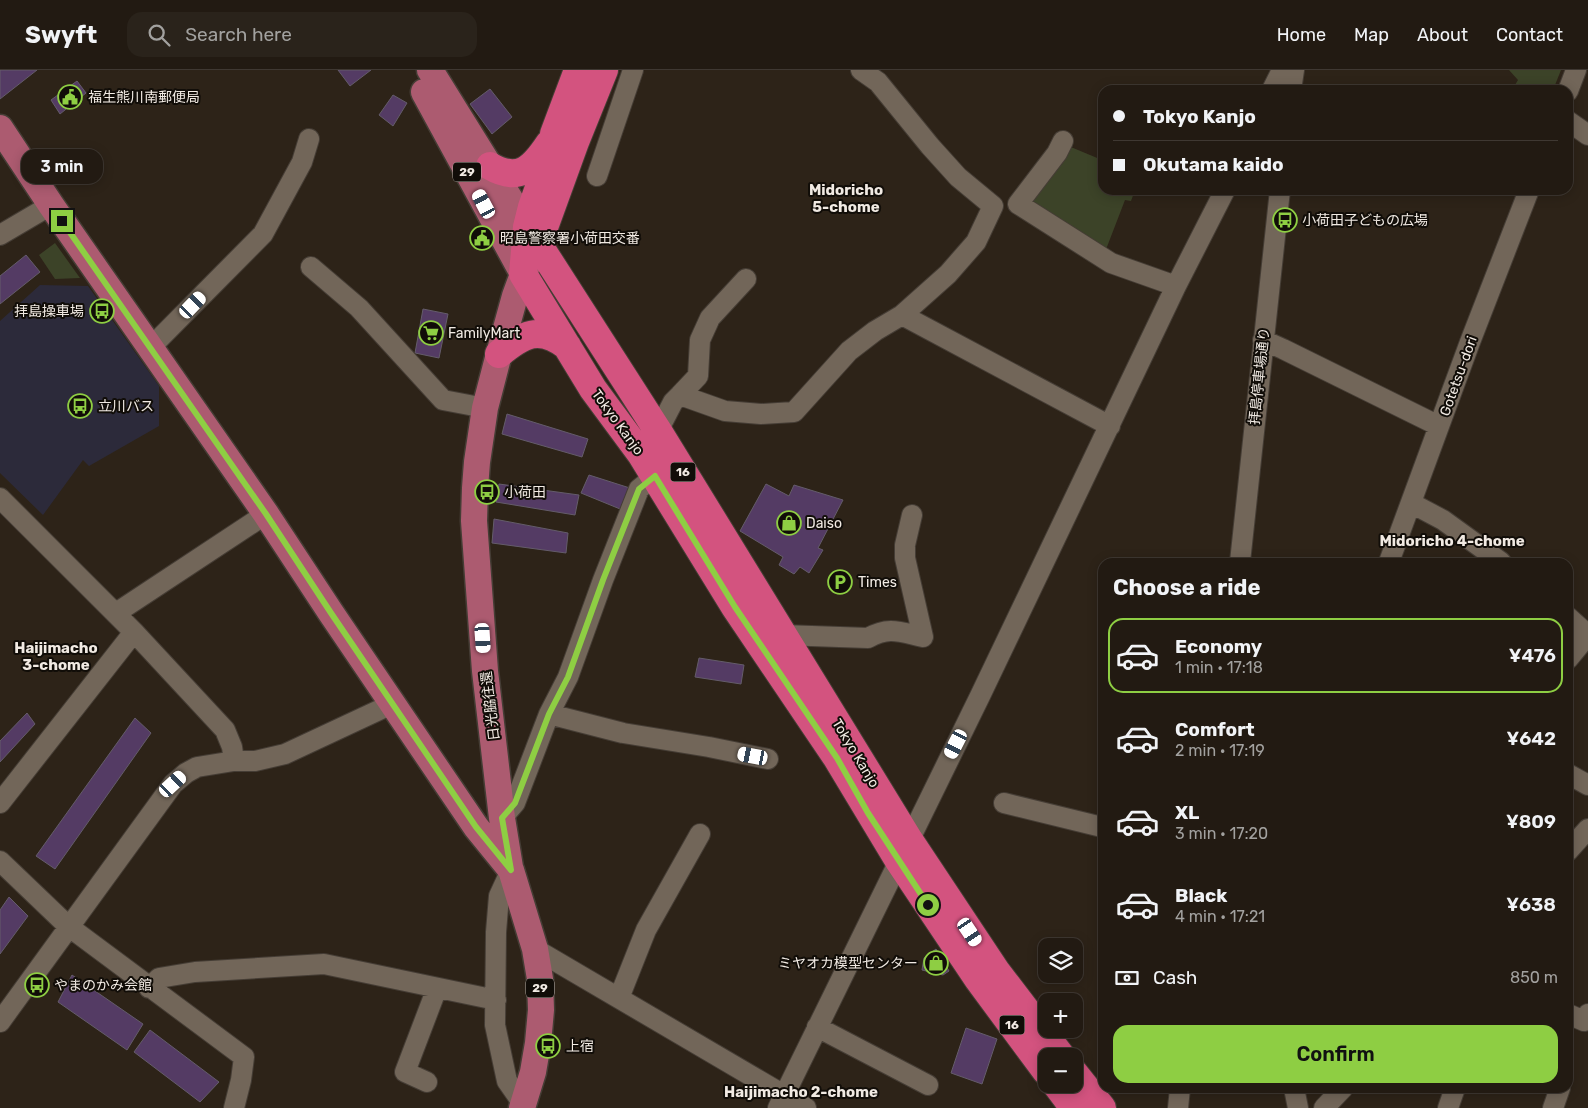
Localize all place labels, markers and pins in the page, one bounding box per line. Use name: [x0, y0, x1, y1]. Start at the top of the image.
public building icon: 福生熊川南郵便局: [57, 84, 83, 110]
place label: 福生熊川南郵便局: [88, 89, 200, 106]
bus stop icon: 小荷田子どもの広場: [1272, 207, 1298, 233]
place label: 小荷田子どもの広場: [1302, 212, 1428, 229]
public building icon: 昭島警察署小荷田交番: [469, 225, 495, 251]
place label: 昭島警察署小荷田交番: [500, 230, 640, 247]
bus stop icon: 拝島操車場: [89, 298, 115, 324]
place label: 拝島操車場: [14, 303, 84, 320]
supermarket icon: FamilyMart: [418, 320, 444, 346]
place label: FamilyMart: [448, 325, 521, 342]
bus stop icon: 立川バス: [67, 393, 93, 419]
place label: 立川バス: [98, 398, 154, 415]
bus stop icon: 小荷田: [474, 479, 500, 505]
place label: 小荷田: [504, 484, 546, 501]
shop icon: Daiso: [776, 510, 802, 536]
place label: Daiso: [806, 515, 842, 532]
parking icon: Times: [827, 569, 853, 595]
place label: Times: [858, 574, 897, 591]
shop icon: ミヤオカ模型センター: [923, 950, 949, 976]
place label: ミヤオカ模型センター: [778, 955, 918, 972]
bus stop icon: やまのかみ会館: [24, 972, 50, 998]
place label: やまのかみ会館: [54, 977, 152, 994]
bus stop icon: 上宿: [535, 1033, 561, 1059]
place label: 上宿: [566, 1038, 594, 1055]

